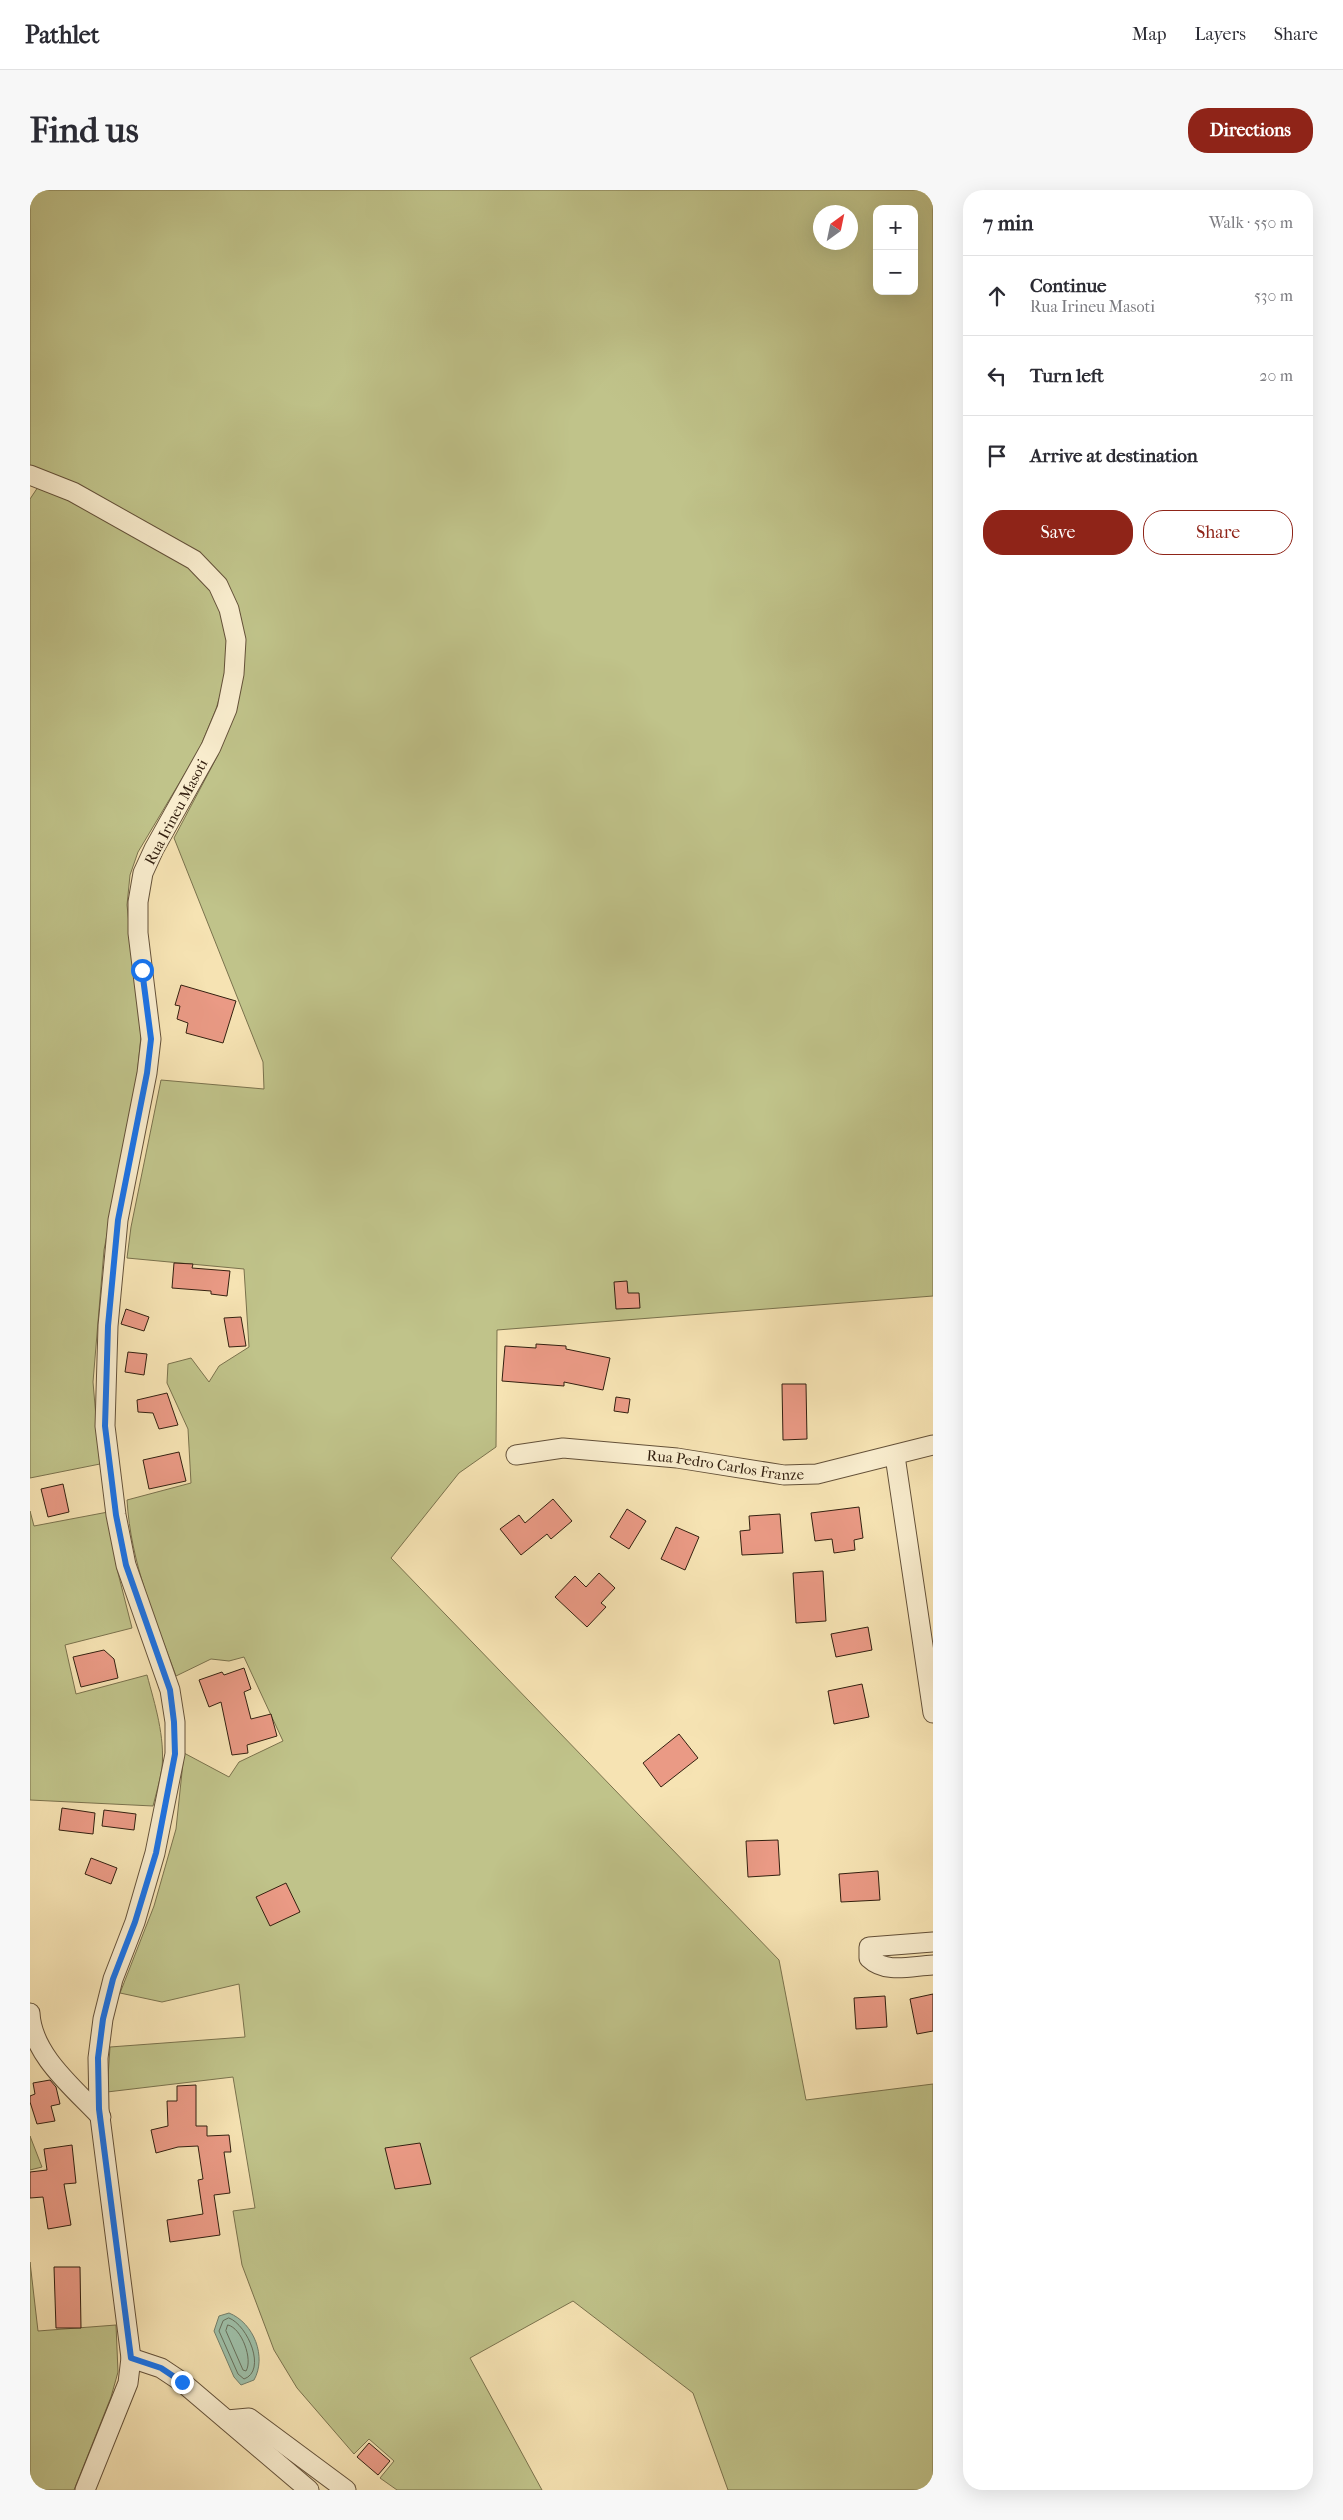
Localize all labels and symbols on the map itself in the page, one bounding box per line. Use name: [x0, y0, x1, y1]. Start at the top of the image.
north arrow: [813, 205, 858, 250]
street label: Rua Irineu Masoti: [141, 756, 212, 868]
route start: [131, 959, 154, 982]
street label: Rua Pedro Carlos Franze: [646, 1446, 805, 1484]
route end: [171, 2371, 194, 2394]

